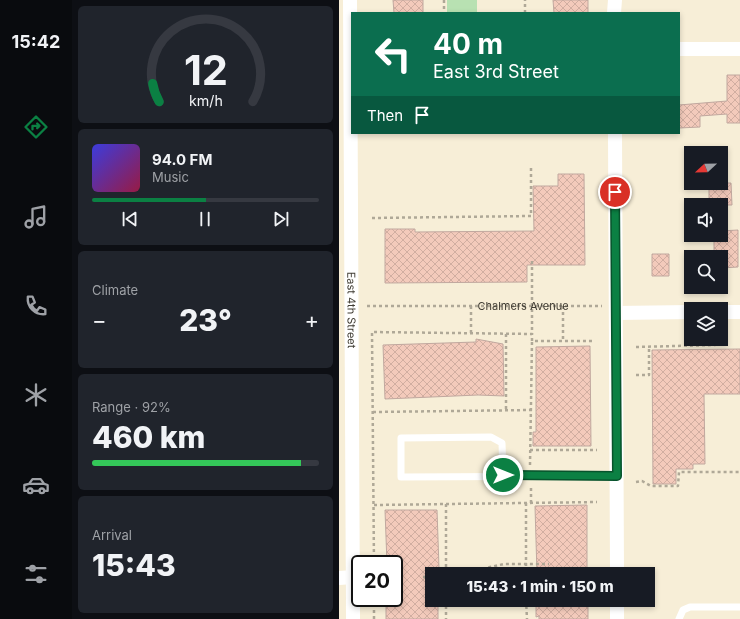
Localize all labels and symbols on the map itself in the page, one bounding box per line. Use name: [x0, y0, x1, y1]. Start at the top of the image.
north arrow: [684, 146, 728, 190]
pin: [598, 175, 632, 209]
street label: East 4th Street: [344, 272, 359, 349]
street label: Chalmers Avenue: [477, 299, 569, 313]
position arrow: [482, 454, 524, 496]
speed limit sign: 20: [351, 555, 403, 607]

